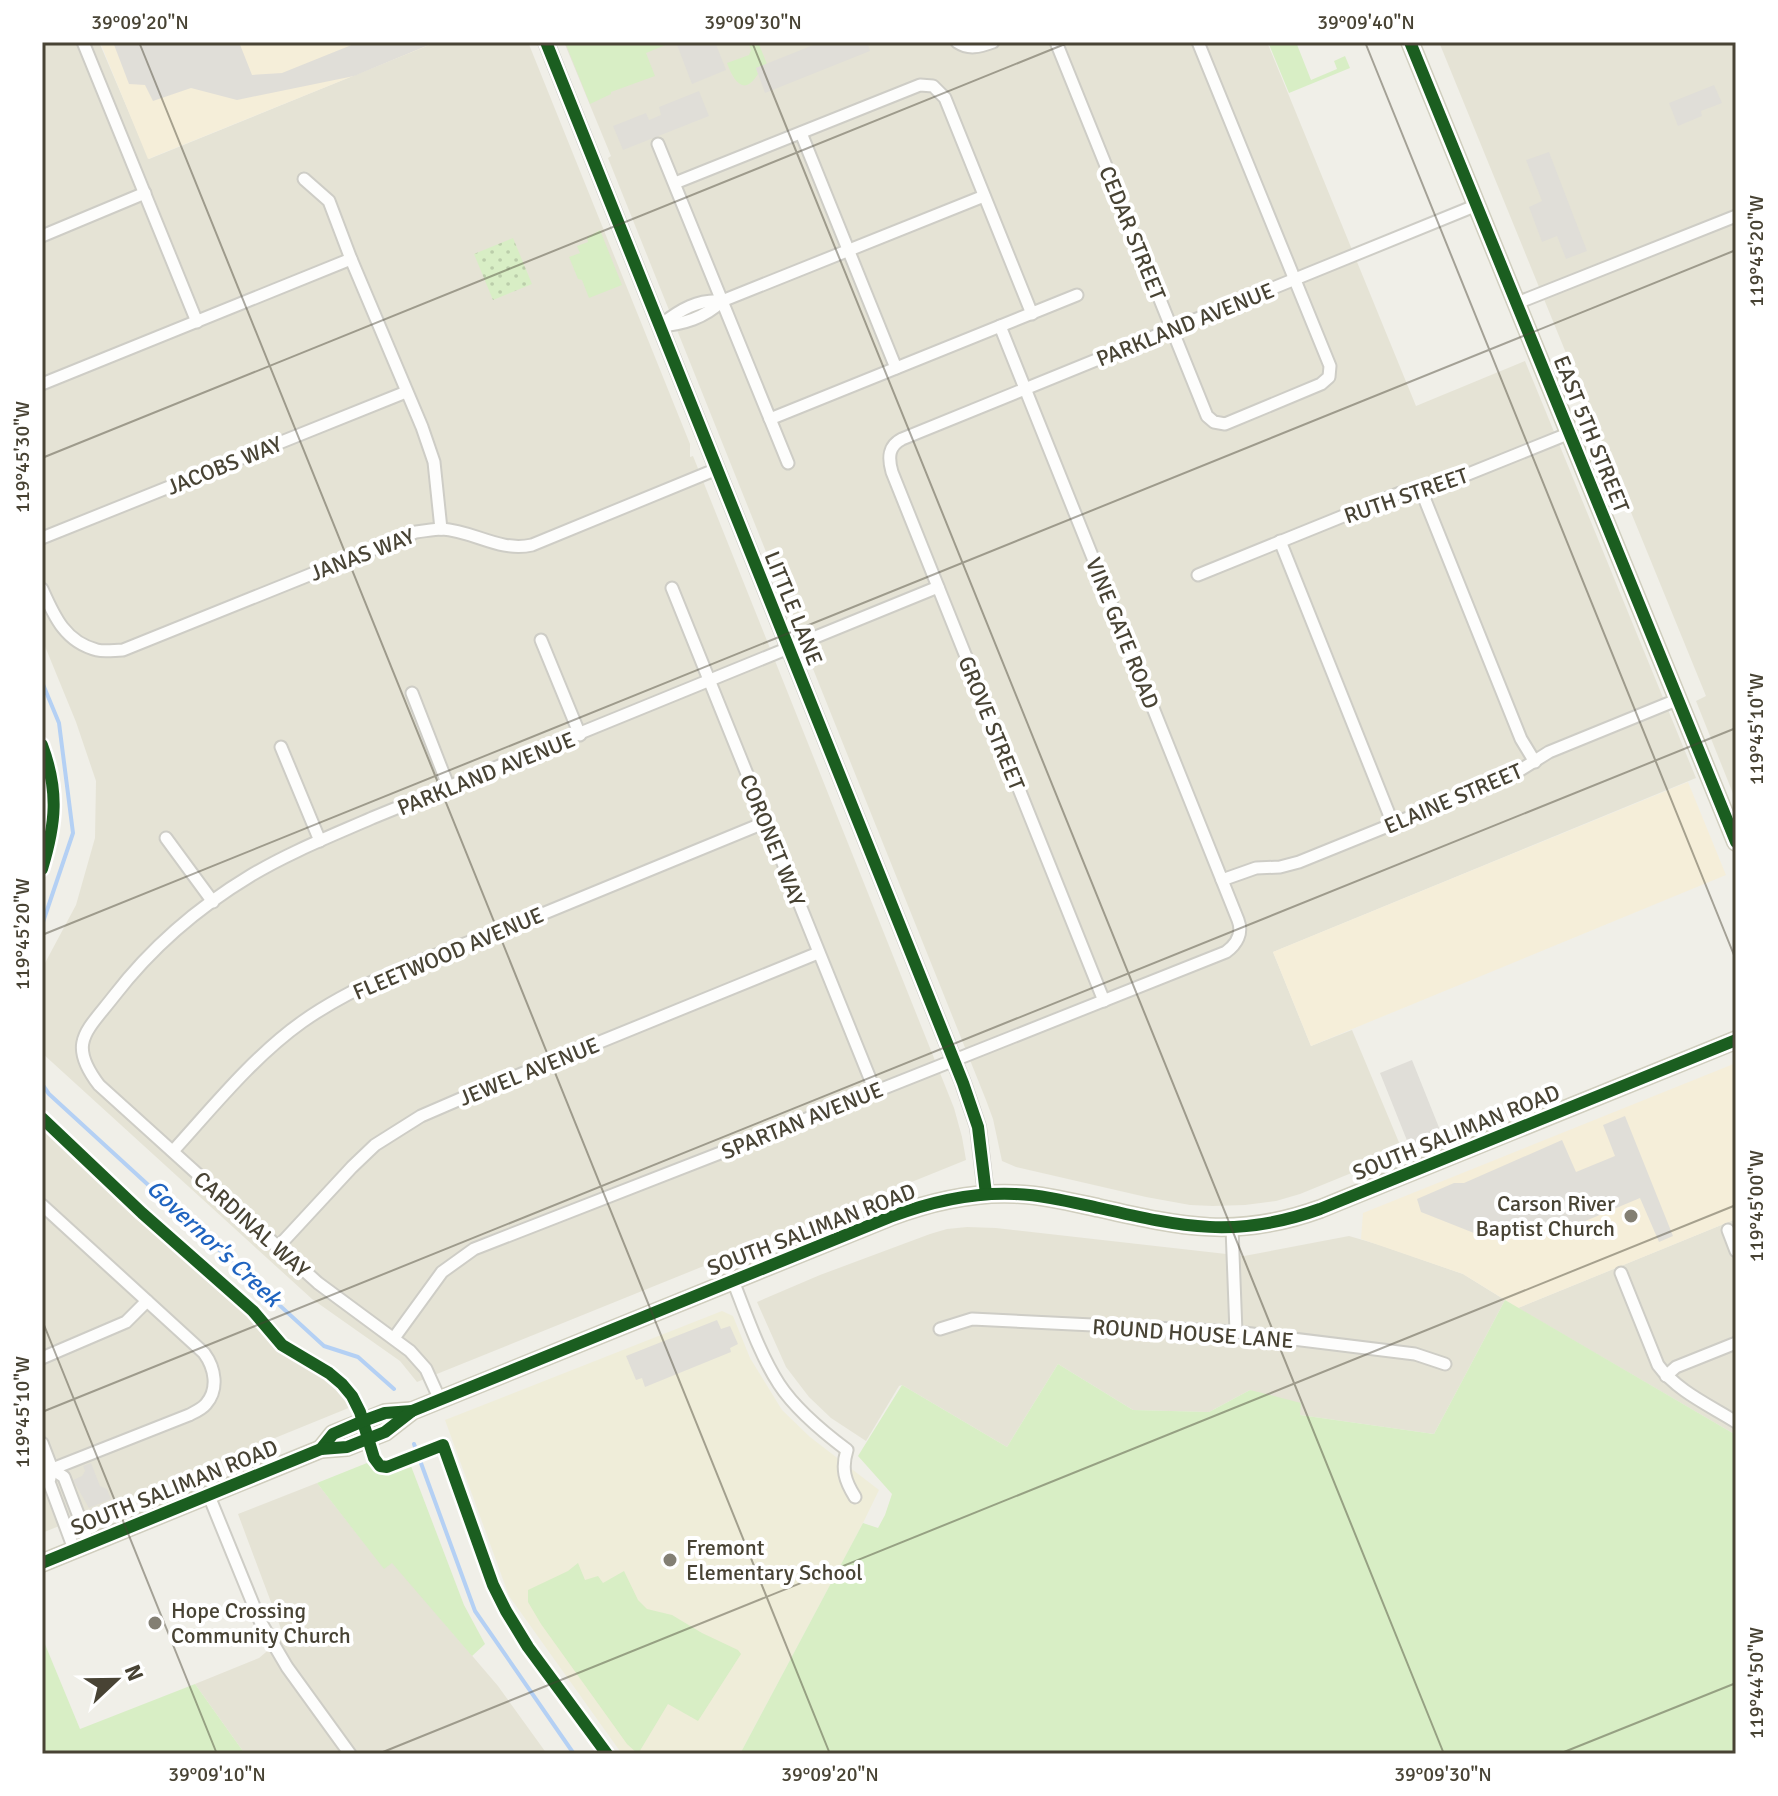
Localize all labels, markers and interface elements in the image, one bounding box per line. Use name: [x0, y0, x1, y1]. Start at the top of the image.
text: 39°09'20"N: [91, 10, 189, 35]
text: 39°09'30"N: [704, 10, 802, 35]
text: 39°09'40"N: [1317, 10, 1415, 35]
street label: CEDAR STREET: [1093, 162, 1172, 305]
text: 119°45'20"W: [1744, 195, 1769, 307]
street label: PARKLAND AVENUE: [1092, 277, 1278, 372]
street label: EAST 5TH STREET: [1548, 352, 1635, 517]
text: 119°45'30"W: [10, 401, 35, 513]
street label: JACOBS WAY: [163, 430, 286, 501]
street label: RUTH STREET: [1341, 462, 1472, 529]
street label: JANAS WAY: [306, 522, 418, 587]
street label: LITTLE LANE: [758, 547, 829, 669]
street label: VINE GATE ROAD: [1080, 554, 1165, 713]
street label: GROVE STREET: [952, 652, 1031, 794]
text: 119°45'10"W: [1744, 673, 1769, 785]
street label: PARKLAND AVENUE: [393, 726, 579, 821]
street label: ELAINE STREET: [1380, 757, 1526, 840]
street label: CORONET WAY: [734, 770, 811, 910]
text: 119°45'20"W: [10, 878, 35, 990]
street label: FLEETWOOD AVENUE: [349, 901, 548, 1006]
street label: JEWEL AVENUE: [455, 1031, 603, 1112]
street label: SPARTAN AVENUE: [717, 1076, 887, 1165]
street label: SOUTH SALIMAN ROAD: [1349, 1079, 1564, 1186]
text: 119°45'00"W: [1744, 1150, 1769, 1262]
street label: CARDINAL WAY: [188, 1165, 315, 1283]
water label: Governor's Creek: [140, 1173, 289, 1314]
street label: SOUTH SALIMAN ROAD: [703, 1177, 919, 1282]
place label: Carson River Baptist Church: [1476, 1190, 1615, 1242]
marker: Carson River Baptist Church: [1622, 1207, 1640, 1225]
street label: ROUND HOUSE LANE: [1091, 1313, 1295, 1354]
text: 119°45'10"W: [10, 1356, 35, 1468]
street label: SOUTH SALIMAN ROAD: [67, 1434, 282, 1541]
place label: Fremont Elementary School: [686, 1534, 863, 1586]
marker: Fremont Elementary School: [661, 1551, 679, 1569]
place label: Hope Crossing Community Church: [171, 1597, 351, 1649]
marker: Hope Crossing Community Church: [146, 1614, 164, 1632]
text: 119°44'50"W: [1744, 1627, 1769, 1739]
north arrow: [76, 1640, 156, 1720]
text: N: [119, 1661, 149, 1685]
text: 39°09'10"N: [168, 1762, 266, 1787]
text: 39°09'20"N: [781, 1762, 879, 1787]
text: 39°09'30"N: [1394, 1762, 1492, 1787]

